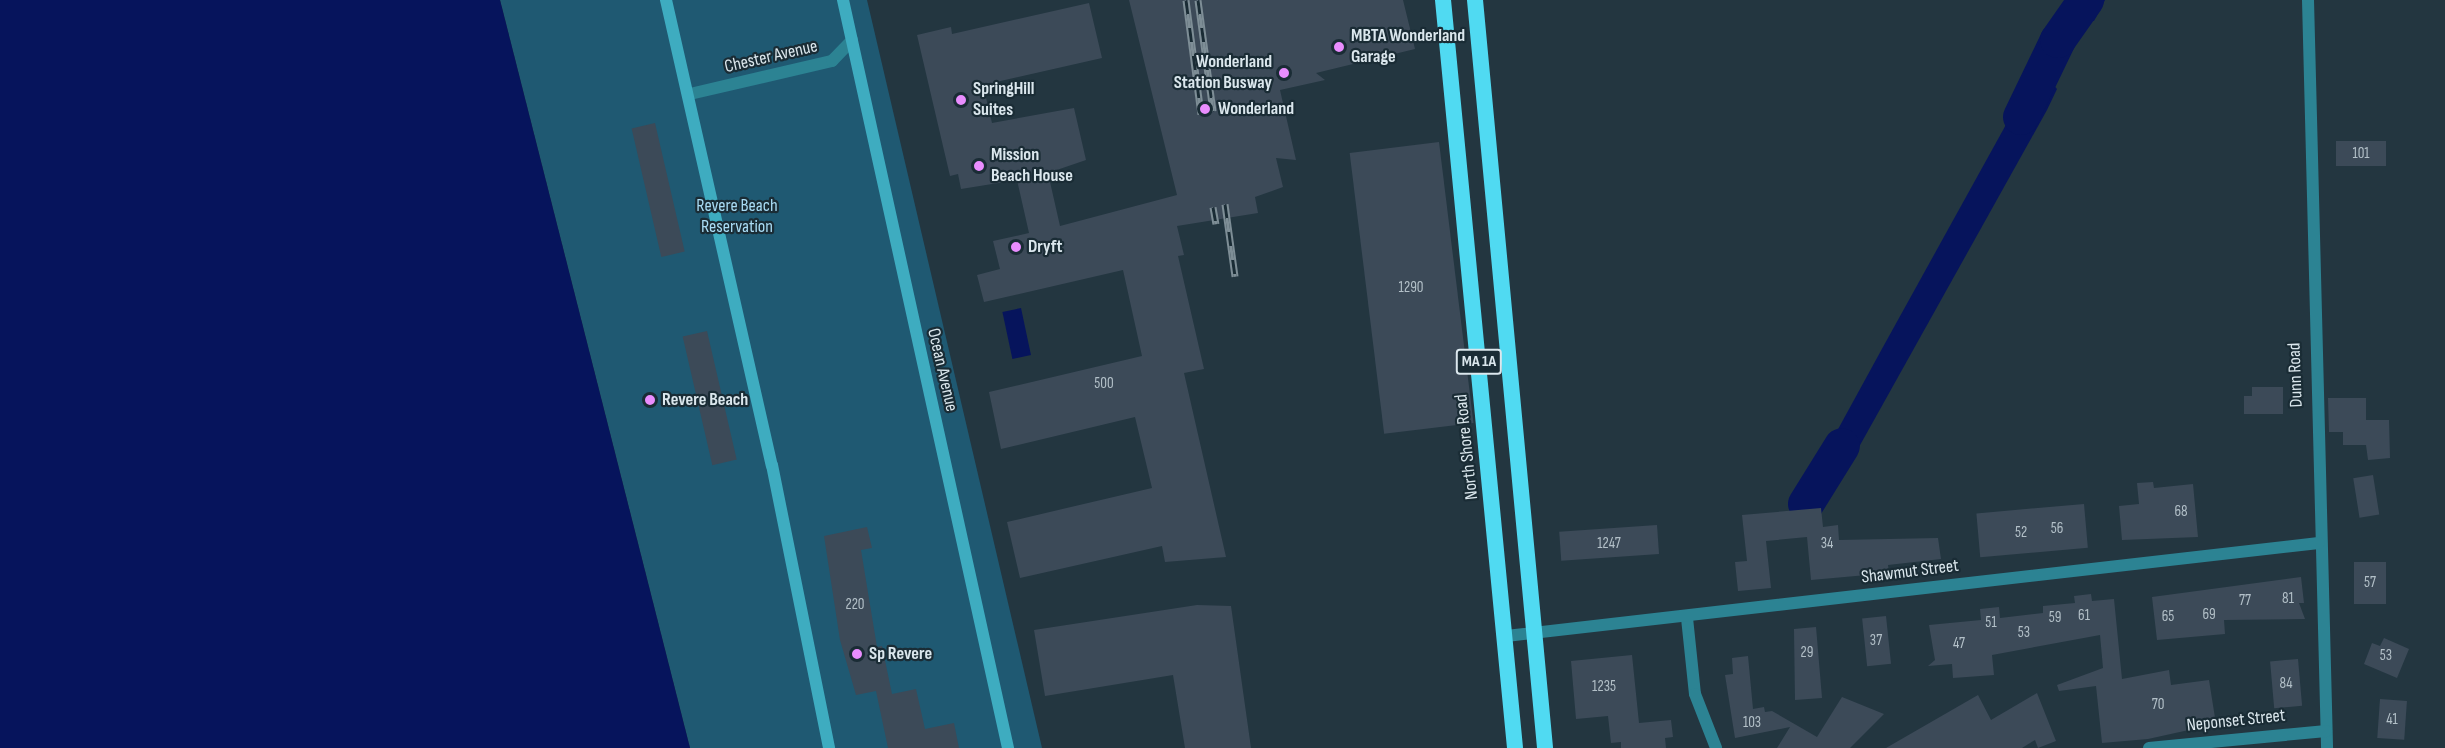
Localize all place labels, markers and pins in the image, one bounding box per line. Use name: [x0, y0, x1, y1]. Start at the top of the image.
place label: MBTA Wonderland Garage: [1351, 26, 1465, 68]
marker: MBTA Wonderland Garage: [1332, 40, 1346, 54]
place label: Wonderland Station Busway: [1174, 52, 1272, 94]
marker: Wonderland Station Busway: [1277, 66, 1291, 80]
place label: SpringHill Suites: [973, 79, 1034, 122]
marker: SpringHill Suites: [954, 93, 968, 107]
place label: Wonderland: [1218, 98, 1294, 120]
marker: Wonderland: [1196, 100, 1214, 118]
place label: Mission Beach House: [991, 145, 1073, 188]
marker: Mission Beach House: [972, 159, 986, 173]
place label: Dryft: [1028, 236, 1062, 258]
marker: Dryft: [1009, 240, 1023, 254]
place label: Revere Beach: [662, 389, 748, 411]
marker: Revere Beach: [643, 393, 657, 407]
place label: Sp Revere: [869, 643, 932, 665]
marker: Sp Revere: [850, 647, 864, 661]

